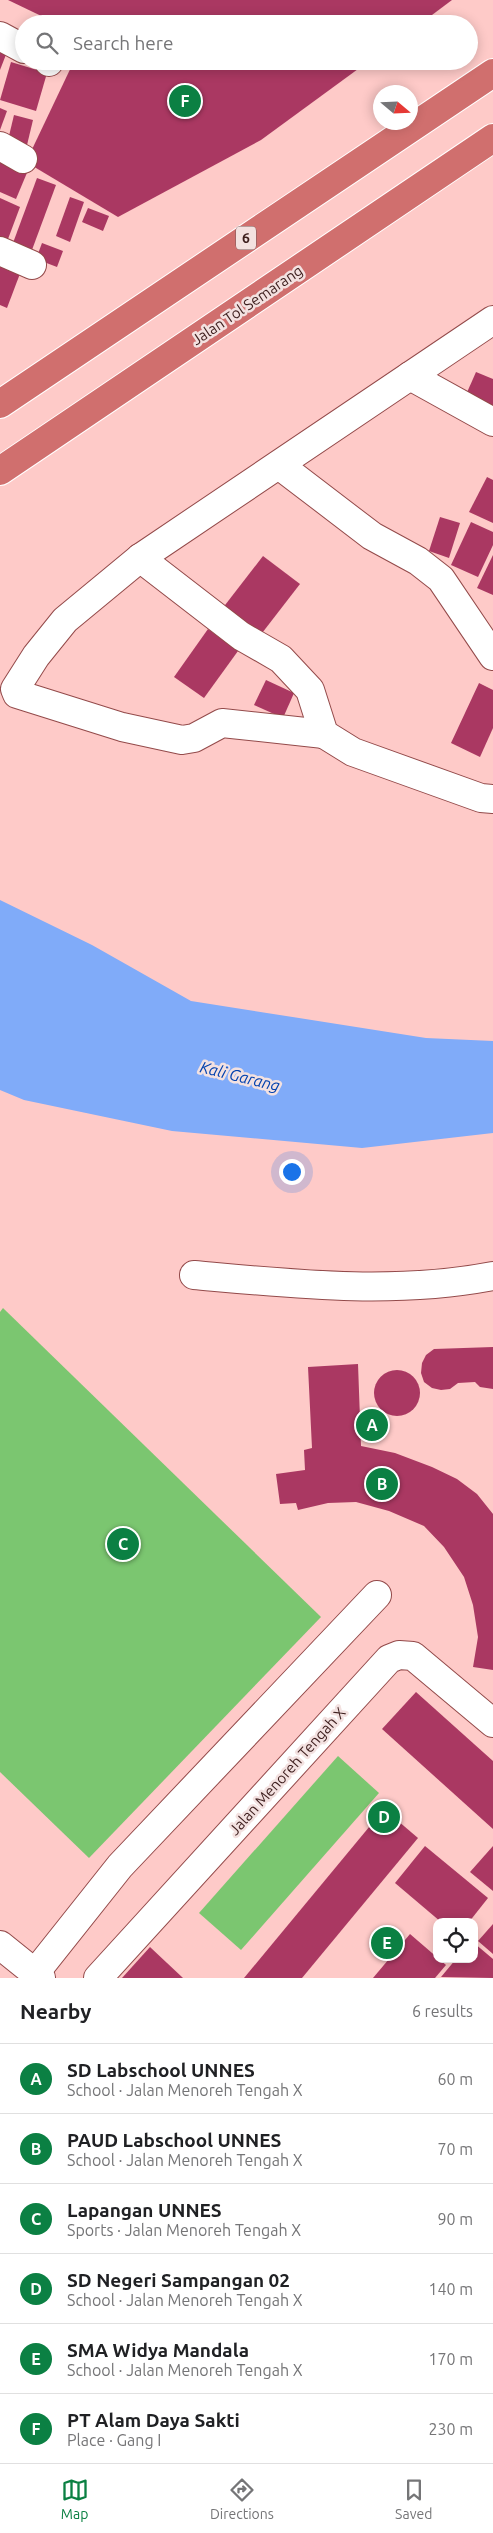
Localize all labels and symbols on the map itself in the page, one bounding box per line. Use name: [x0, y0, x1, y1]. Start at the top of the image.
pin: F: [169, 82, 201, 120]
north arrow: [373, 85, 418, 130]
road number: 6: [236, 227, 256, 250]
street label: Jalan Tol Semarang: [188, 262, 306, 348]
water label: Kali Garang: [198, 1057, 282, 1095]
your location: [279, 1159, 305, 1185]
pin: A: [356, 1406, 388, 1444]
pin: B: [366, 1465, 398, 1503]
pin: C: [107, 1525, 139, 1563]
street label: Jalan Menoreh Tengah X: [225, 1704, 349, 1838]
pin: D: [368, 1798, 400, 1836]
pin: E: [371, 1924, 403, 1962]

